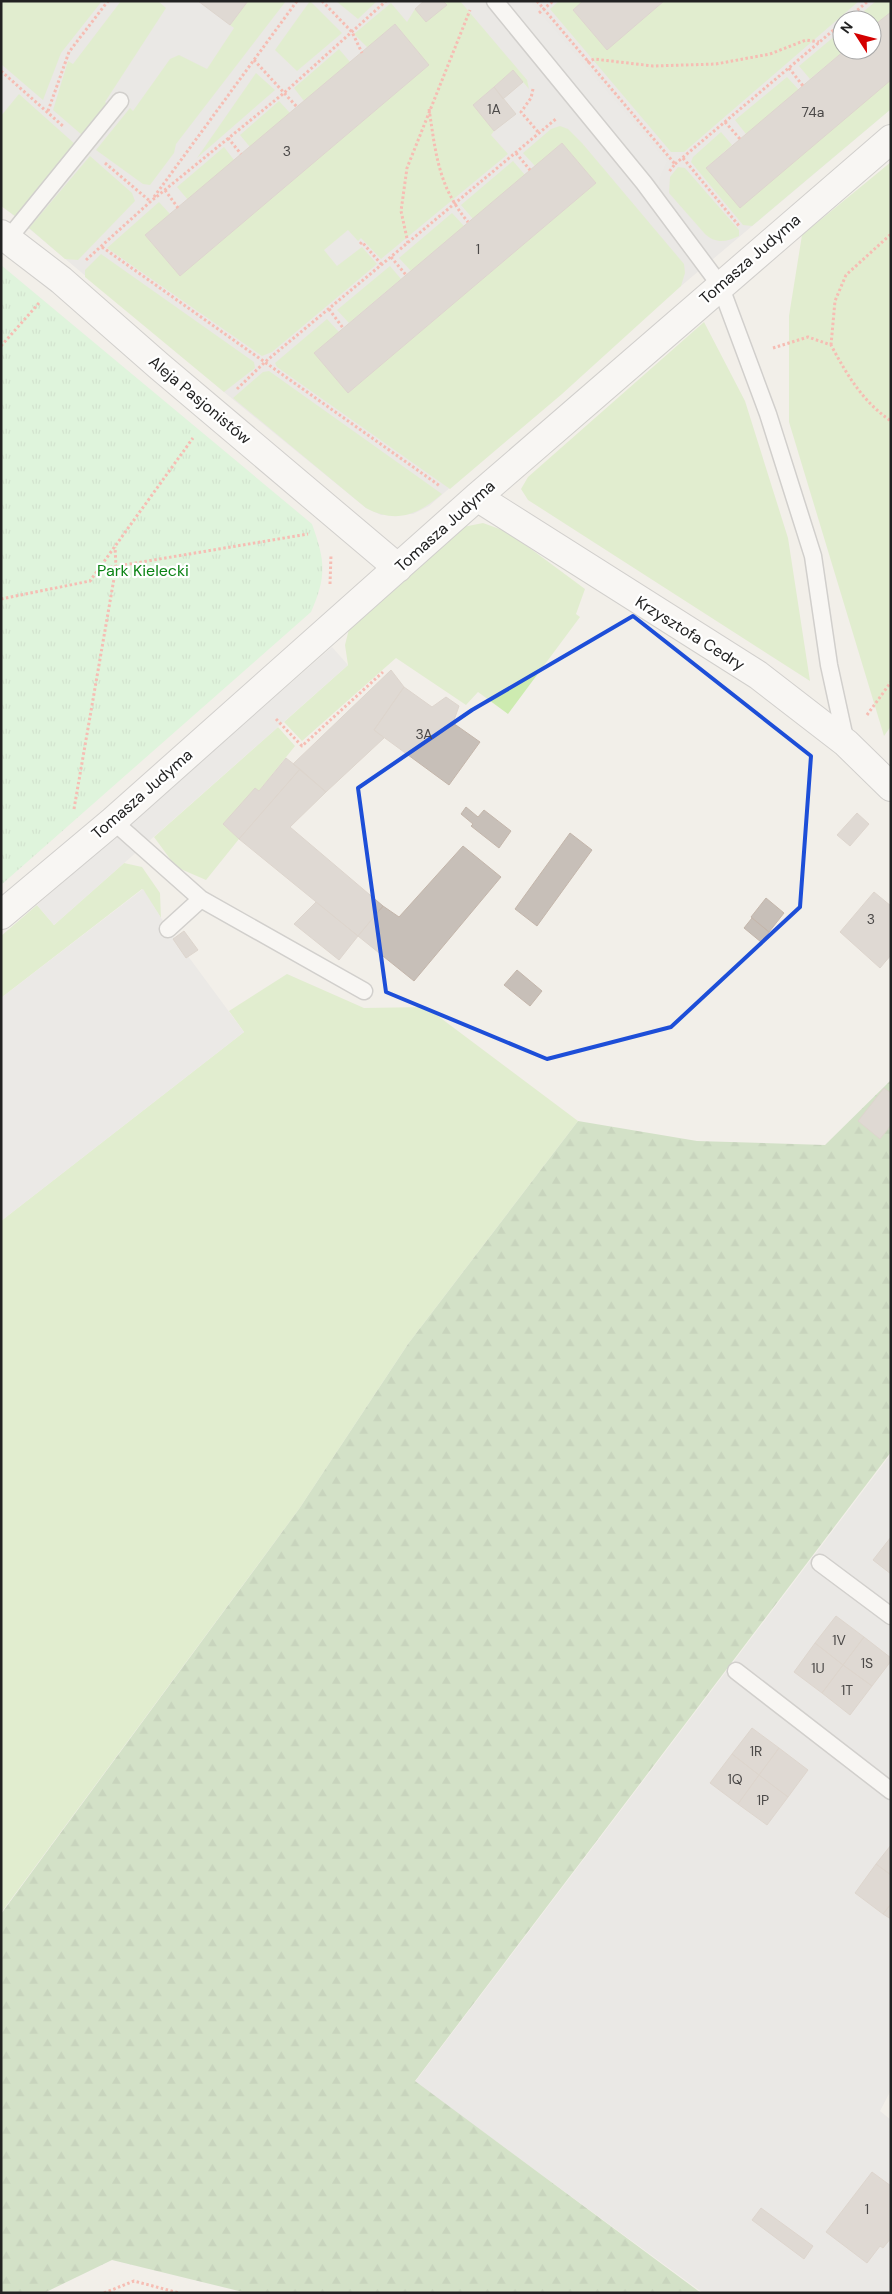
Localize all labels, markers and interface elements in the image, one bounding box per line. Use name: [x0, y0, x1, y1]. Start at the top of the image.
north arrow: [832, 10, 882, 60]
text: N: [836, 18, 857, 37]
house number: 1A: [487, 100, 501, 118]
house number: 74a: [802, 103, 824, 121]
house number: 3: [283, 142, 291, 160]
street label: Tomasza Judyma: [695, 209, 805, 309]
house number: 1: [476, 240, 480, 258]
street label: Aleja Pasjonistów: [144, 351, 256, 449]
street label: Tomasza Judyma: [391, 476, 499, 576]
park label: Park Kielecki: [97, 560, 189, 581]
street label: Krzysztofa Cedry: [631, 591, 749, 675]
house number: 3A: [415, 725, 433, 743]
street label: Tomasza Judyma: [87, 744, 197, 844]
house number: 3: [867, 910, 875, 928]
house number: 1V: [832, 1631, 847, 1649]
house number: 1S: [861, 1654, 873, 1672]
house number: 1U: [811, 1659, 825, 1677]
house number: 1T: [841, 1681, 853, 1699]
house number: 1R: [750, 1742, 762, 1760]
house number: 1Q: [727, 1770, 743, 1788]
house number: 1P: [757, 1791, 769, 1809]
house number: 1: [865, 2200, 869, 2218]

